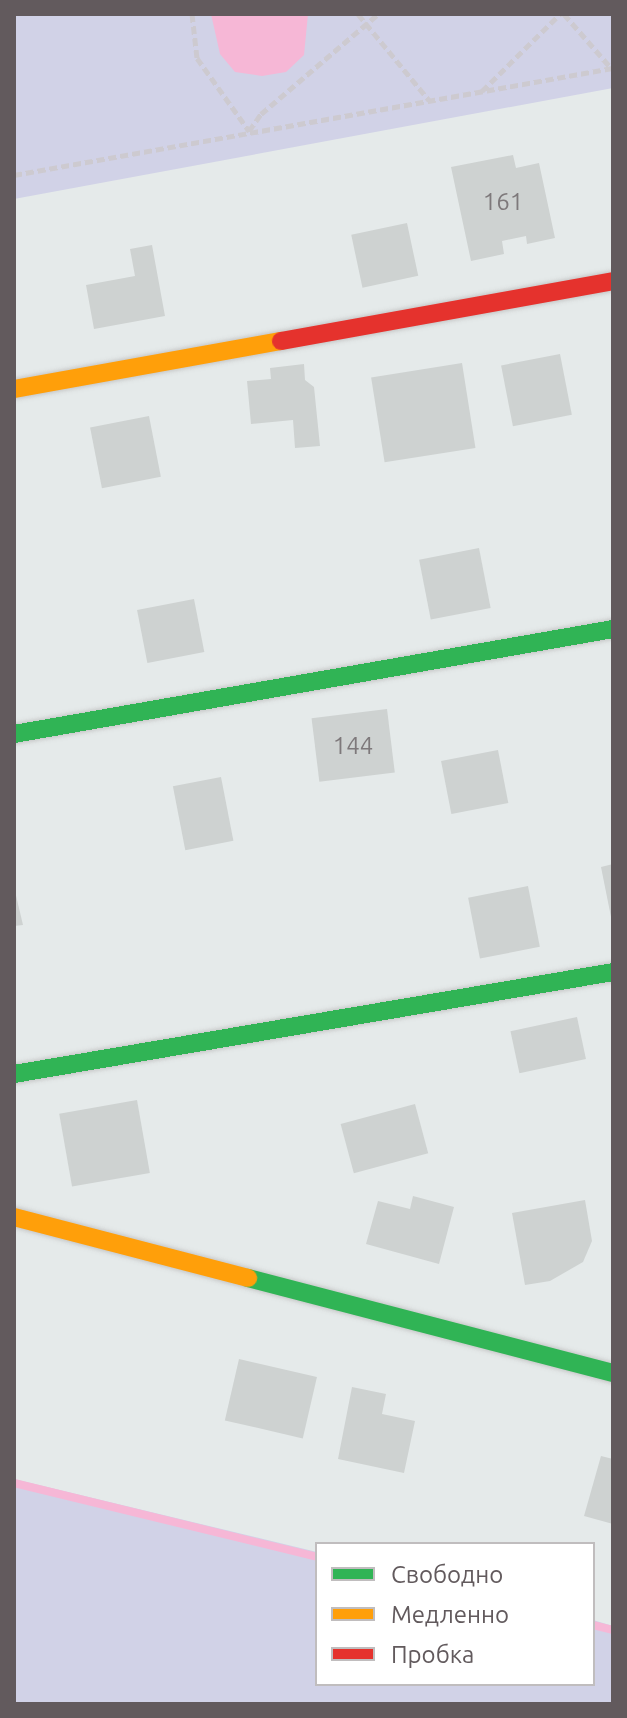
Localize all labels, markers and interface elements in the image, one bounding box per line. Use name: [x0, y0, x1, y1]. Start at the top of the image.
house number: 161: [483, 188, 523, 216]
house number: 144: [333, 732, 373, 760]
legend: [315, 1542, 595, 1686]
text: Свободно: [391, 1561, 503, 1588]
text: Медленно: [391, 1601, 509, 1628]
text: Пробка: [391, 1641, 474, 1668]

